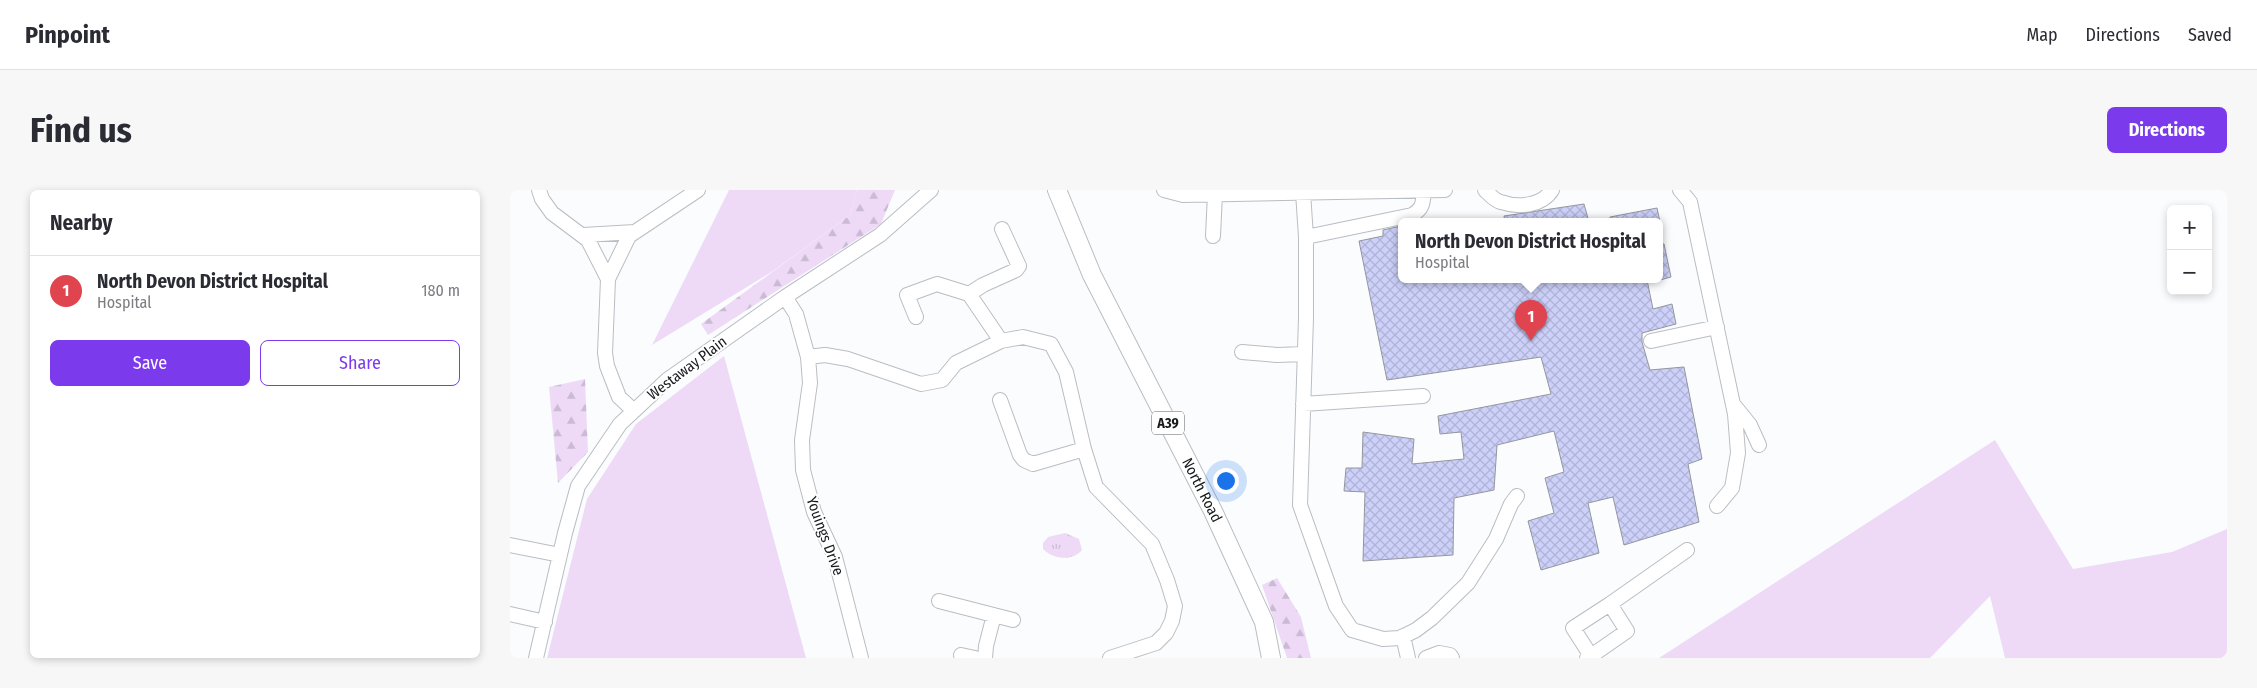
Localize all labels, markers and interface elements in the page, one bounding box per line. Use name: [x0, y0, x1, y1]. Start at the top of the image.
text: Pinpoint: [25, 21, 110, 49]
text: Map: [2026, 24, 2058, 46]
text: Directions: [2086, 24, 2160, 46]
text: Saved: [2188, 24, 2232, 46]
button: Directions: [2107, 107, 2227, 153]
text: Find us: [30, 109, 132, 151]
map controls: [2167, 205, 2212, 295]
button: +: [2167, 205, 2212, 250]
text: Nearby: [50, 210, 112, 236]
popup: [1398, 218, 1663, 283]
text: North Devon District Hospital: [1415, 230, 1646, 253]
button: −: [2167, 250, 2212, 295]
text: Hospital: [1415, 253, 1470, 272]
text: North Devon District Hospital: [97, 270, 328, 293]
text: 1: [63, 281, 69, 300]
text: 180 m: [421, 281, 460, 300]
text: Hospital: [97, 293, 152, 312]
pin: 1: [1515, 300, 1547, 341]
street label: Westaway Plain: [644, 332, 730, 404]
button: Save: [50, 340, 250, 386]
button: Share: [260, 340, 460, 386]
road number: A39: [1152, 412, 1184, 434]
street label: North Road: [1178, 455, 1226, 525]
your location: [1213, 468, 1239, 494]
street label: Youings Drive: [802, 494, 848, 578]

